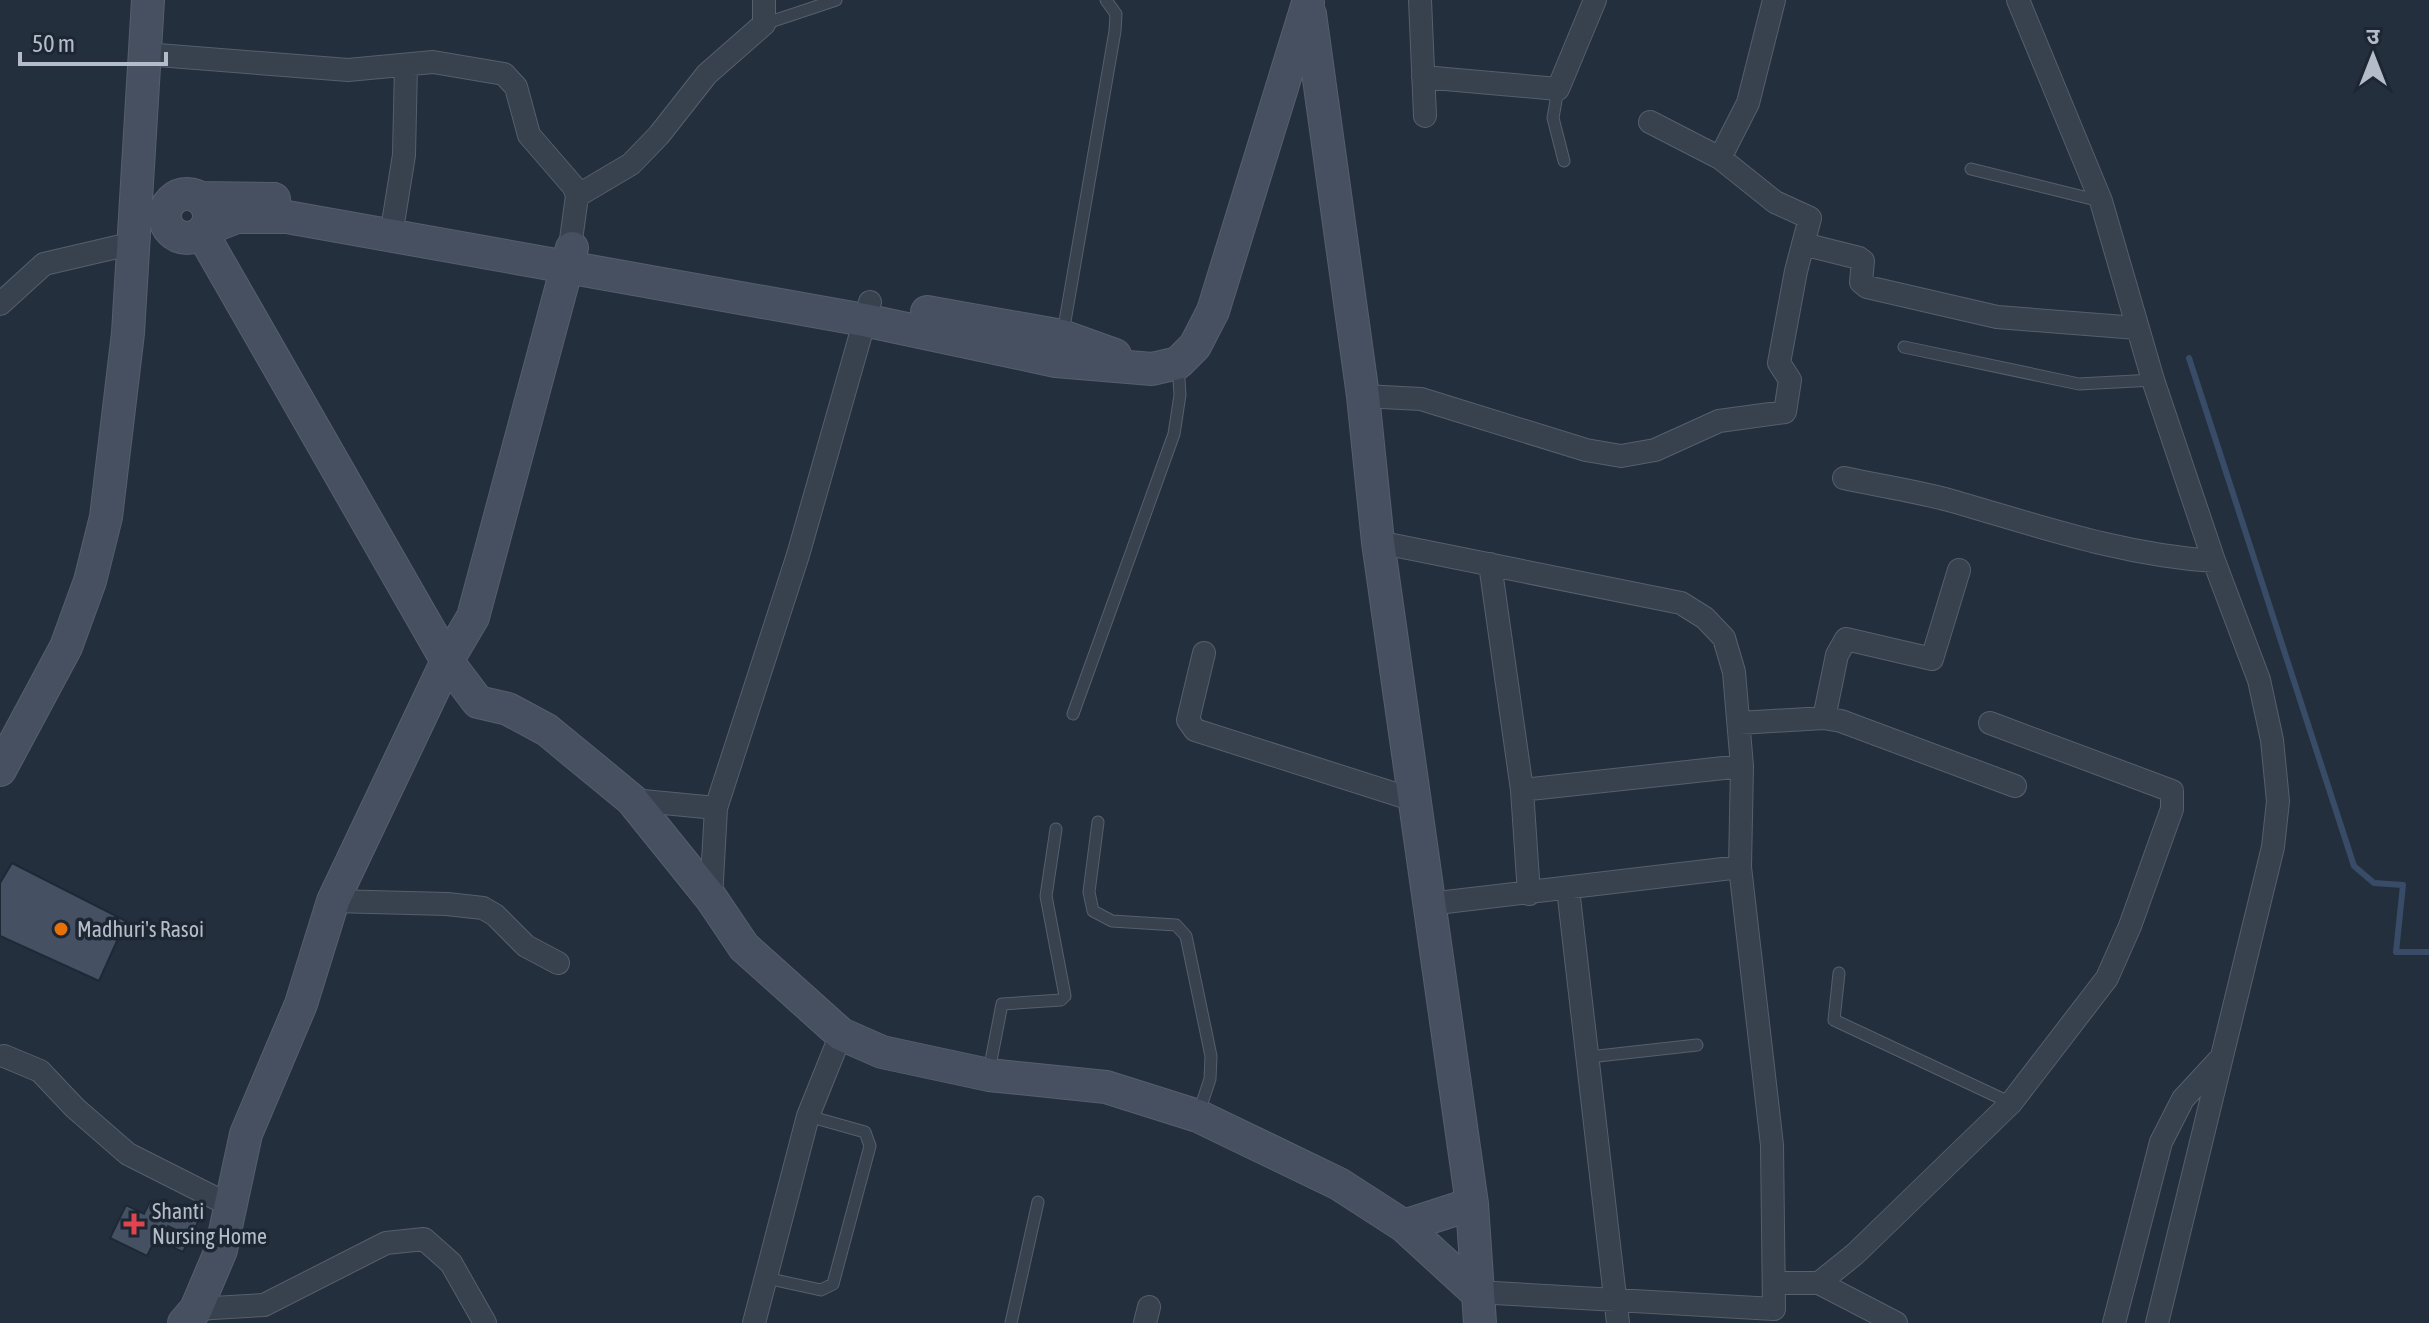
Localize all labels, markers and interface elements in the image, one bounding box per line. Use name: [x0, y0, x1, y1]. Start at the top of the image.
scale bar: [20, 16, 166, 66]
north arrow: [2333, 16, 2413, 96]
text: उ: [2367, 23, 2381, 49]
text: 50 m: [32, 30, 75, 57]
place label: Madhuri's Rasoi: [77, 916, 204, 942]
marker: Madhuri's Rasoi: [52, 920, 70, 938]
place label: Shanti Nursing Home: [152, 1198, 267, 1249]
marker: Shanti Nursing Home: [123, 1213, 145, 1235]

